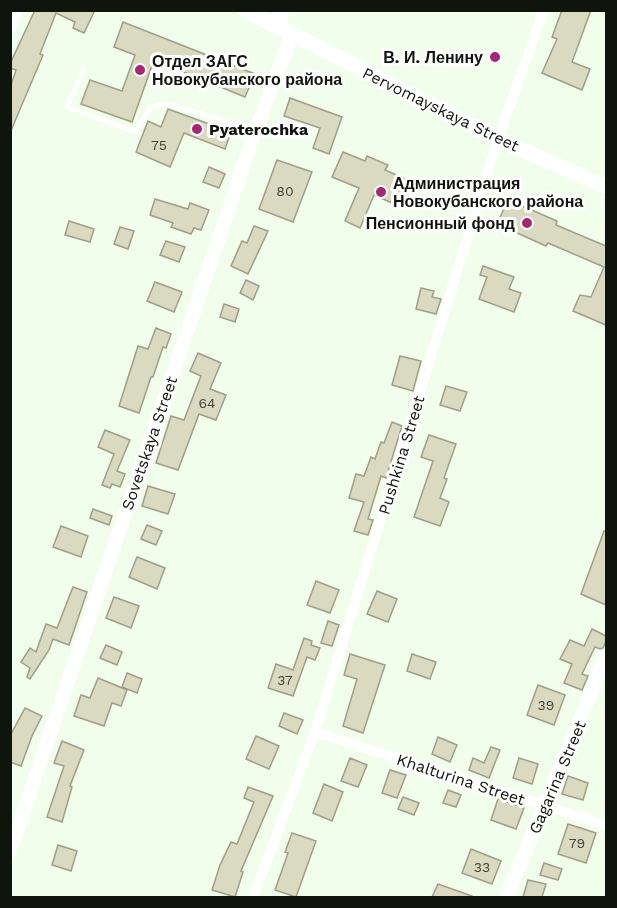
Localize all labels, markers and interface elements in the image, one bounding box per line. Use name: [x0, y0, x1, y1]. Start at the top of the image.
place label: В. И. Ленину: [383, 48, 483, 67]
marker: В. И. Ленину: [488, 50, 502, 64]
place label: Отдел ЗАГС Новокубанского района: [152, 52, 342, 89]
marker: Отдел ЗАГС Новокубанского района: [133, 63, 147, 77]
street label: Pervomayskaya Street: [360, 63, 522, 156]
place label: Pyaterochka: [209, 120, 309, 139]
marker: Pyaterochka: [190, 122, 204, 136]
house number: 75: [151, 137, 167, 153]
place label: Администрация Новокубанского района: [393, 174, 583, 211]
house number: 80: [276, 183, 294, 199]
marker: Администрация Новокубанского района: [374, 185, 388, 199]
place label: Пенсионный фонд: [366, 214, 515, 233]
marker: Пенсионный фонд: [520, 216, 534, 230]
street label: Sovetskaya Street: [118, 374, 181, 513]
street label: Pushkina Street: [374, 393, 429, 517]
house number: 64: [198, 395, 216, 411]
house number: 37: [277, 672, 293, 688]
house number: 39: [538, 697, 554, 713]
street label: Gagarina Street: [525, 717, 590, 837]
street label: Khalturina Street: [394, 750, 528, 809]
house number: 79: [569, 835, 585, 851]
house number: 33: [474, 859, 490, 875]

